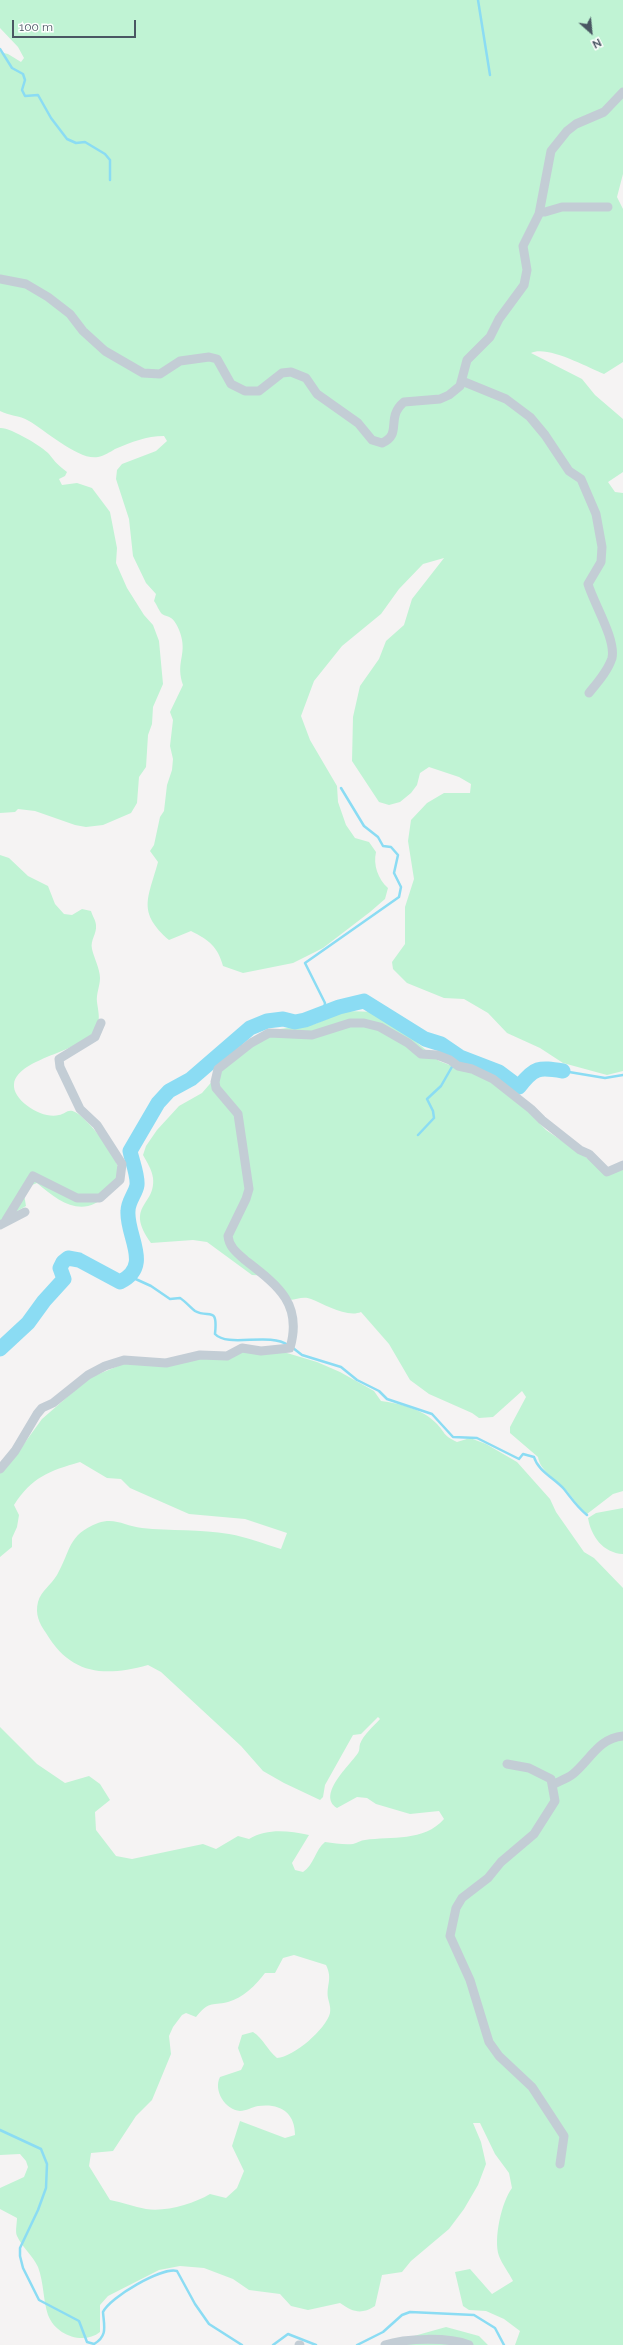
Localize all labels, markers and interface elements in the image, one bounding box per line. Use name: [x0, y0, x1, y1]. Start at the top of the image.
scale bar: [14, 12, 138, 38]
north arrow: [571, 12, 611, 52]
text: 100 m: [19, 20, 53, 34]
text: N: [590, 35, 603, 51]

